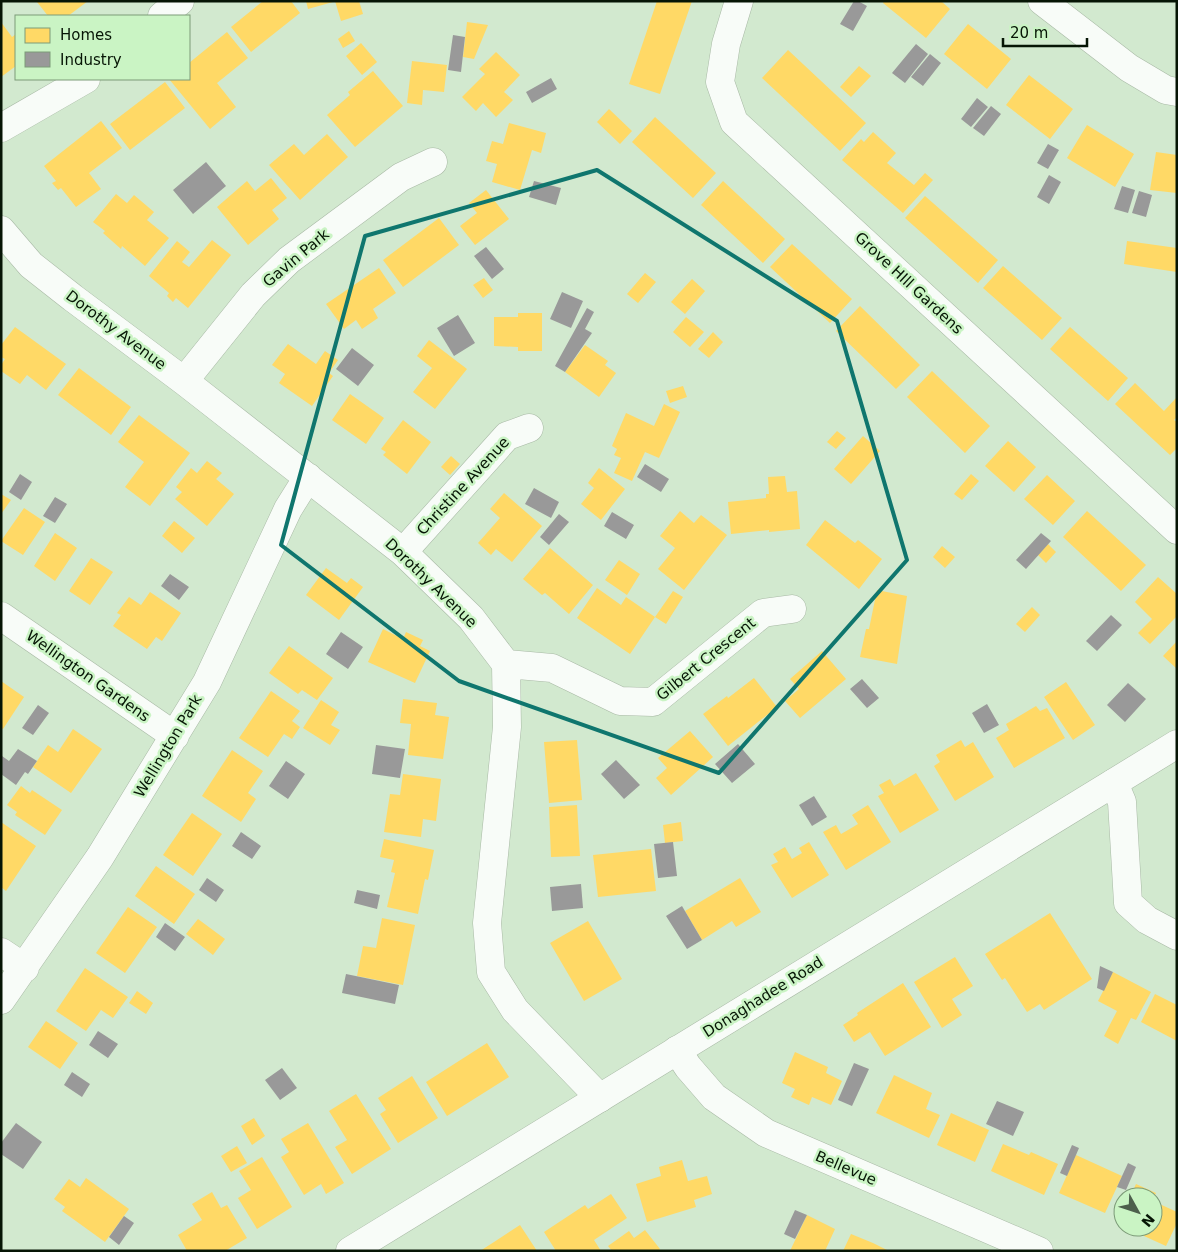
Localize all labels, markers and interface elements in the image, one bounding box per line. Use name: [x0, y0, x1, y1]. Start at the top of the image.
legend: [15, 15, 190, 80]
scale bar: [1003, 15, 1087, 47]
text: 20 m: [1010, 24, 1048, 42]
text: Homes: [60, 26, 112, 44]
text: Industry: [60, 51, 122, 69]
street label: Gavin Park: [259, 225, 333, 291]
street label: Grove HIll Gardens: [851, 228, 967, 338]
street label: Dorothy Avenue: [62, 287, 170, 373]
street label: Christine Avenue: [413, 433, 513, 539]
street label: Dorothy Avenue: [381, 535, 481, 631]
street label: Gilbert Crescent: [653, 614, 759, 704]
street label: Wellington Gardens: [23, 627, 153, 726]
street label: Wellington Park: [130, 691, 206, 801]
street label: Donaghadee Road: [700, 953, 826, 1041]
street label: Bellevue: [813, 1147, 879, 1189]
north arrow: [1113, 1187, 1163, 1237]
text: N: [1138, 1211, 1158, 1230]

